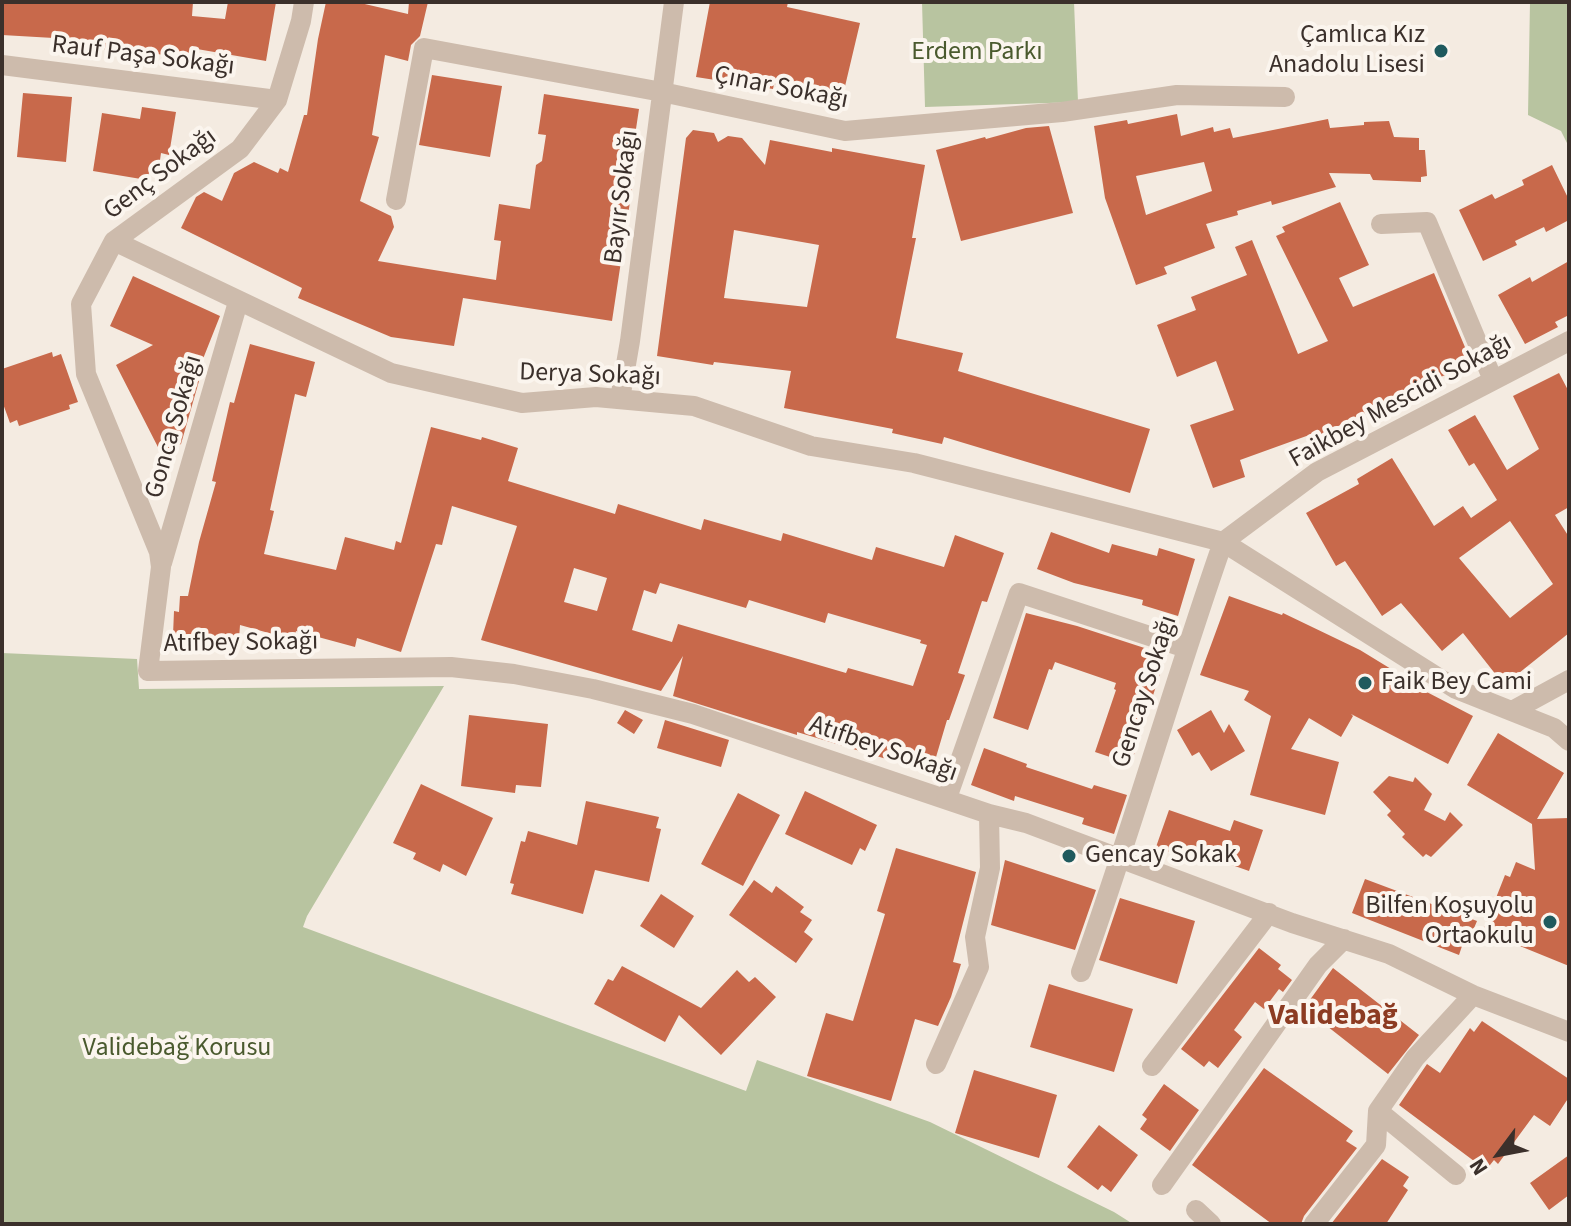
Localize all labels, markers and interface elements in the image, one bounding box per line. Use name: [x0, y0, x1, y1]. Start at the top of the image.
place label: Çamlıca Kız Anadolu Lisesi: [1269, 20, 1425, 82]
street label: Rauf Paşa Sokağı: [50, 30, 236, 84]
park label: Erdem Parkı: [911, 37, 1043, 69]
marker: Çamlıca Kız Anadolu Lisesi: [1432, 42, 1450, 60]
street label: Çınar Sokağı: [711, 61, 851, 117]
street label: Genç Sokağı: [98, 122, 224, 228]
street label: Bayır Sokağı: [599, 128, 647, 266]
street label: Faikbey Mescidi Sokağı: [1284, 328, 1518, 476]
street label: Gonca Sokağı: [140, 352, 210, 502]
street label: Derya Sokağı: [519, 358, 661, 394]
street label: Gencay Sokağı: [1107, 612, 1185, 772]
street label: Atıfbey Sokağı: [163, 627, 319, 661]
place label: Faik Bey Cami: [1381, 667, 1532, 699]
marker: Faik Bey Cami: [1356, 674, 1374, 692]
street label: Atıfbey Sokağı: [805, 710, 961, 790]
place label: Gencay Sokak: [1085, 840, 1237, 872]
marker: Gencay Sokak: [1060, 847, 1078, 865]
place label: Bilfen Koşuyolu Ortaokulu: [1365, 891, 1534, 952]
marker: Bilfen Koşuyolu Ortaokulu: [1541, 913, 1559, 931]
district label: Validebağ: [1268, 999, 1398, 1035]
park label: Validebağ Korusu: [83, 1033, 271, 1065]
north arrow: [1459, 1114, 1539, 1194]
text: N: [1461, 1152, 1496, 1181]

